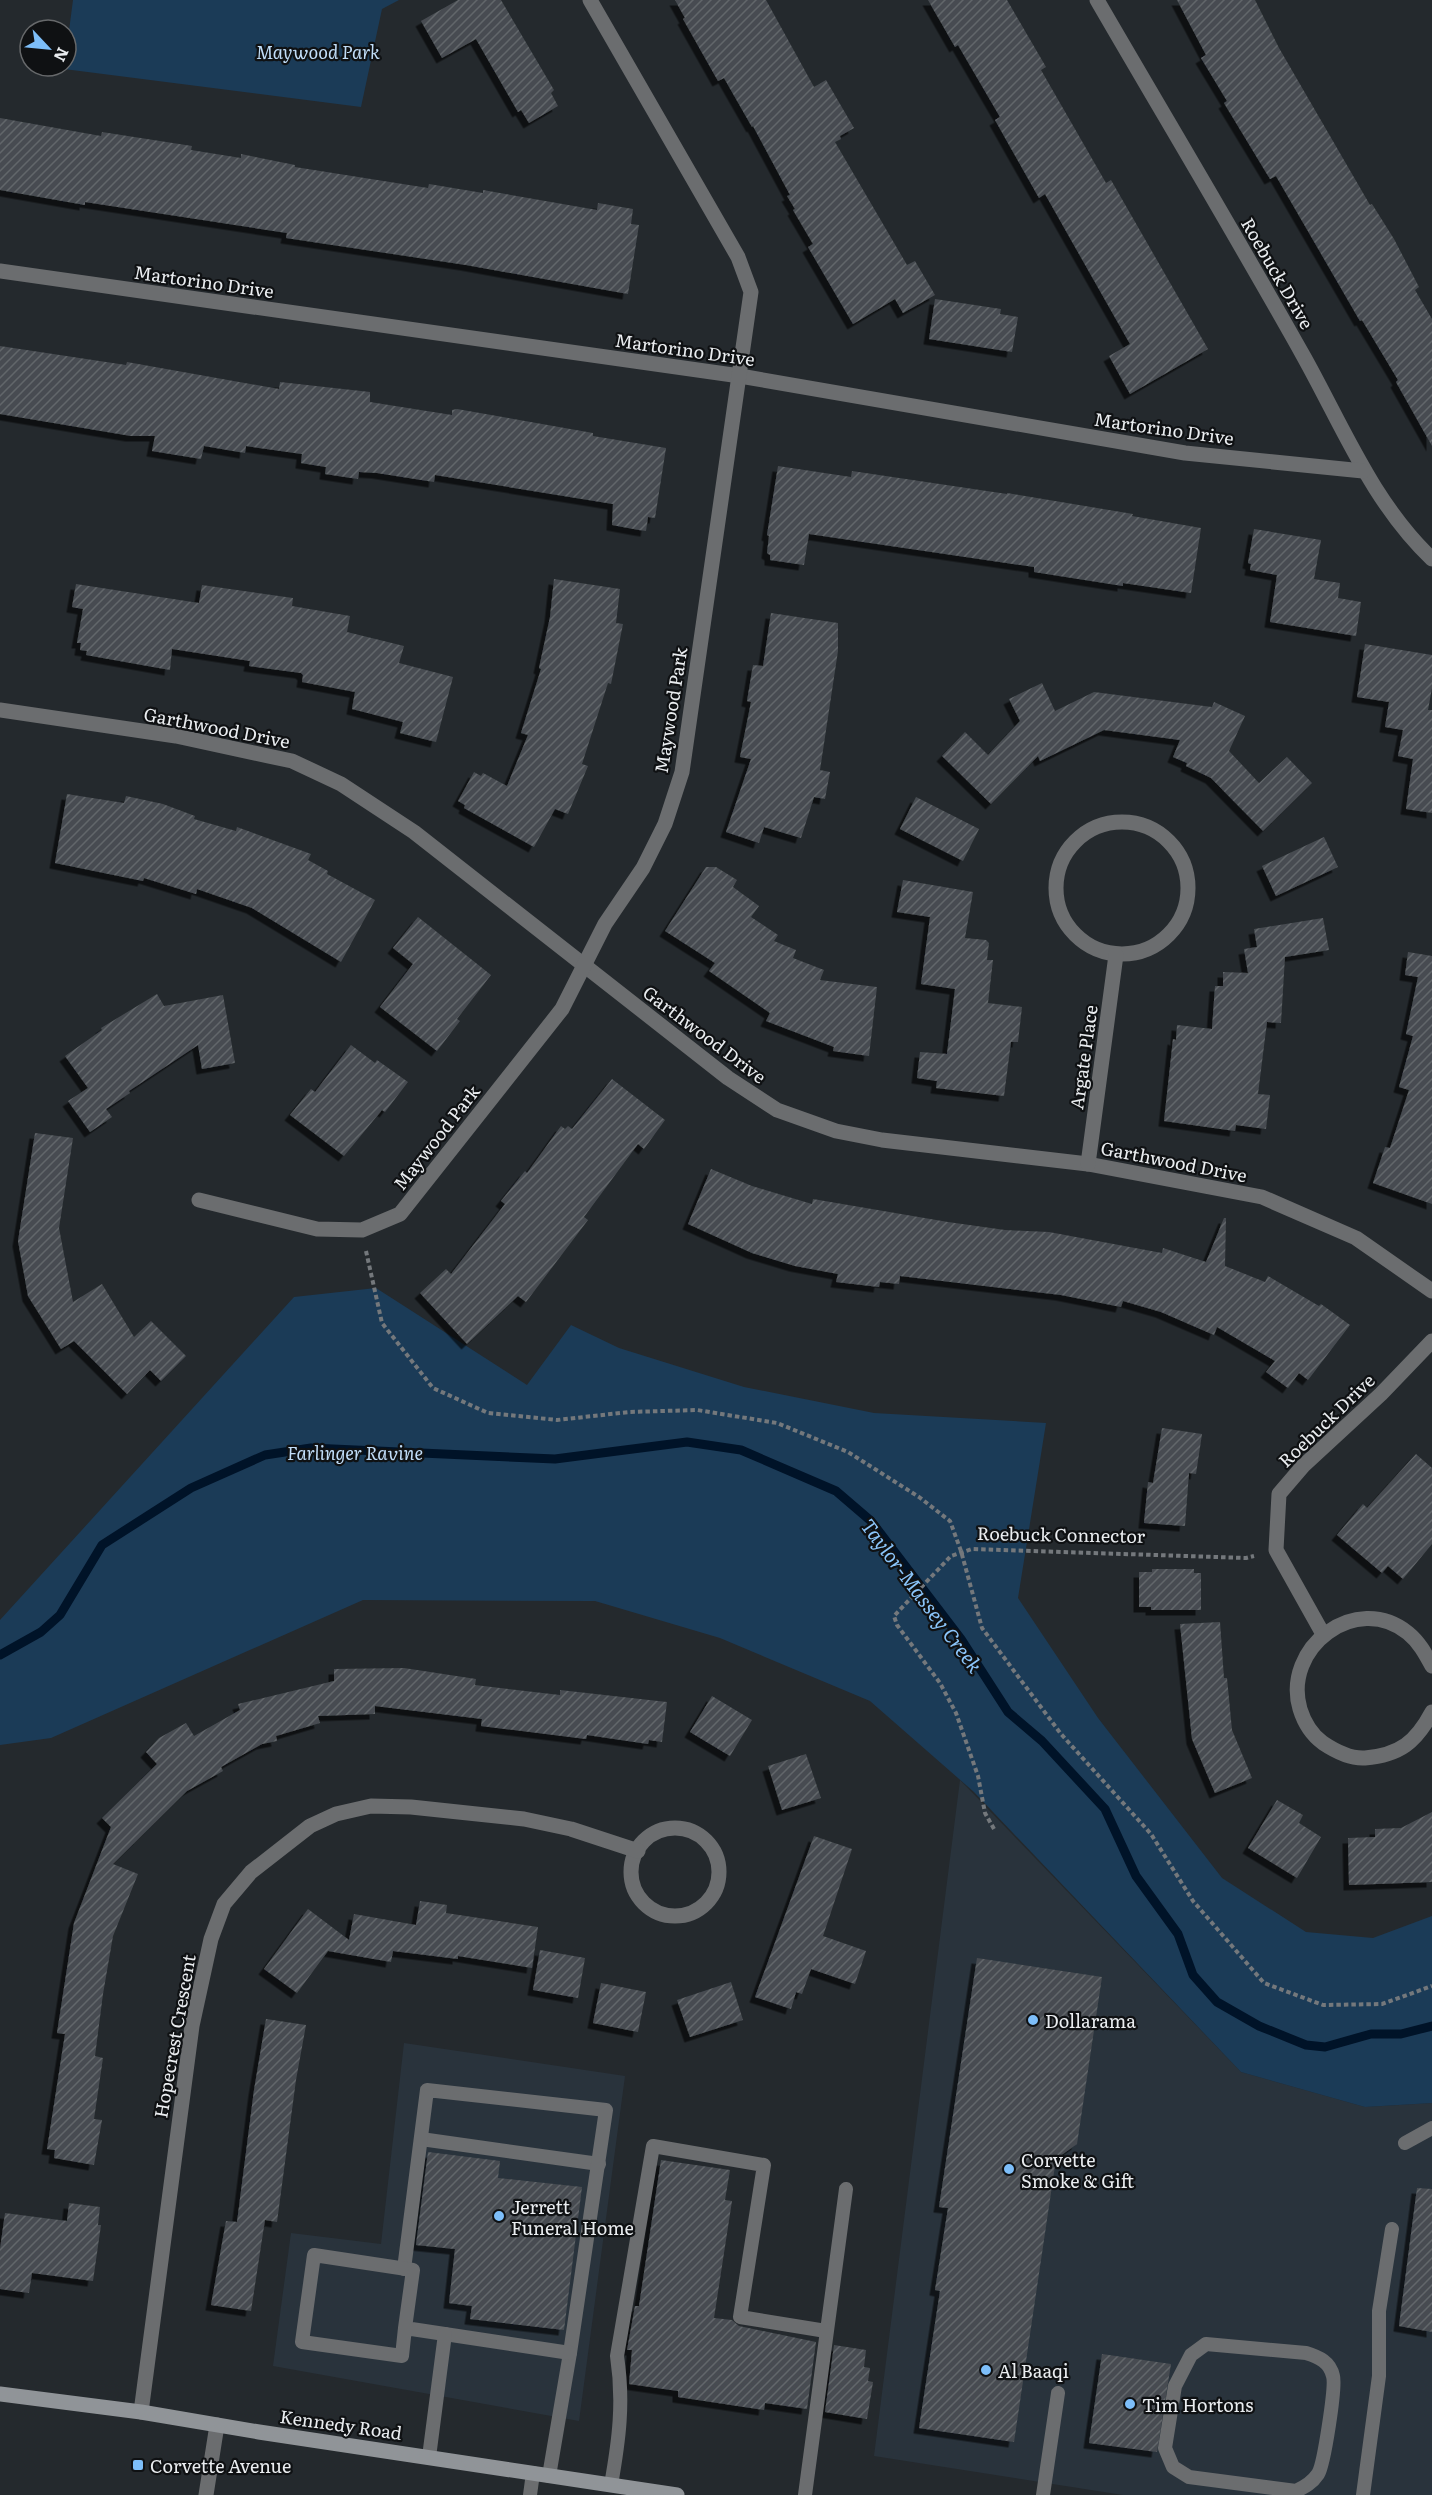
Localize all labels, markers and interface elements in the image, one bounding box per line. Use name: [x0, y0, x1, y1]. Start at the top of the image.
north arrow: [18, 18, 78, 78]
park label: Maywood Park: [256, 38, 380, 65]
text: N: [49, 44, 76, 66]
street label: Roebuck Drive: [1235, 212, 1321, 334]
street label: Martorino Drive: [132, 258, 276, 304]
street label: Martorino Drive: [613, 326, 757, 372]
street label: Martorino Drive: [1092, 405, 1236, 451]
street label: Maywood Park: [647, 644, 693, 775]
street label: Garthwood Drive: [142, 700, 292, 754]
street label: Garthwood Drive: [638, 979, 772, 1089]
street label: Argate Place: [1062, 1003, 1104, 1111]
street label: Maywood Park: [386, 1078, 486, 1195]
street label: Garthwood Drive: [1099, 1134, 1249, 1188]
street label: Roebuck Drive: [1272, 1367, 1380, 1473]
park label: Farlinger Ravine: [287, 1439, 423, 1466]
water label: Taylor-Massey Creek: [855, 1512, 991, 1678]
street label: Roebuck Connector: [977, 1519, 1146, 1549]
street label: Hopecrest Crescent: [146, 1951, 202, 2120]
place label: Dollarama: [1045, 2007, 1136, 2034]
marker: Dollarama: [1026, 2013, 1040, 2027]
place label: Corvette Smoke & Gift: [1021, 2146, 1135, 2194]
marker: Corvette Smoke & Gift: [1002, 2162, 1016, 2176]
place label: Jerrett Funeral Home: [511, 2193, 634, 2241]
marker: Jerrett Funeral Home: [492, 2209, 506, 2223]
place label: Al Baaqi: [998, 2357, 1069, 2384]
marker: Al Baaqi: [979, 2363, 993, 2377]
place label: Tim Hortons: [1142, 2391, 1253, 2418]
marker: Tim Hortons: [1123, 2397, 1137, 2411]
street label: Kennedy Road: [278, 2402, 404, 2446]
place label: Corvette Avenue: [150, 2452, 291, 2479]
marker: Corvette Avenue: [131, 2458, 145, 2472]

